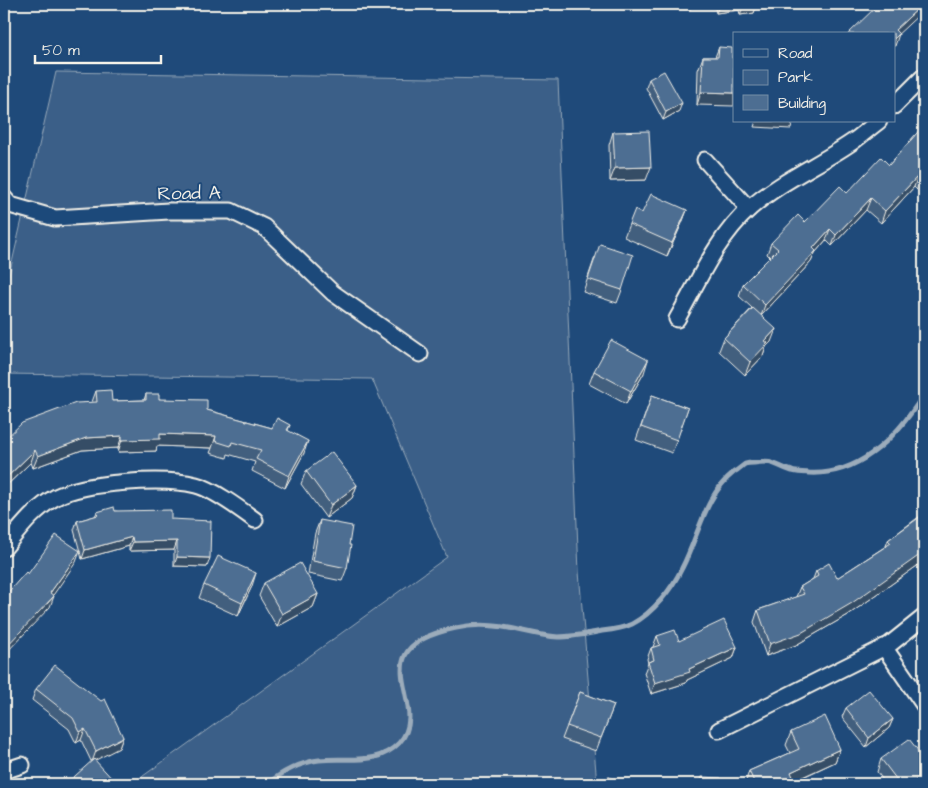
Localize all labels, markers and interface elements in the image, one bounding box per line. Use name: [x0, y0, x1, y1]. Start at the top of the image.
scale bar: [35, 32, 161, 64]
legend: [733, 32, 896, 122]
text: 50 m: [42, 40, 80, 61]
text: Road: [778, 43, 813, 64]
text: Park: [778, 67, 813, 88]
text: Building: [778, 93, 826, 115]
street label: Road A: [157, 179, 221, 208]

